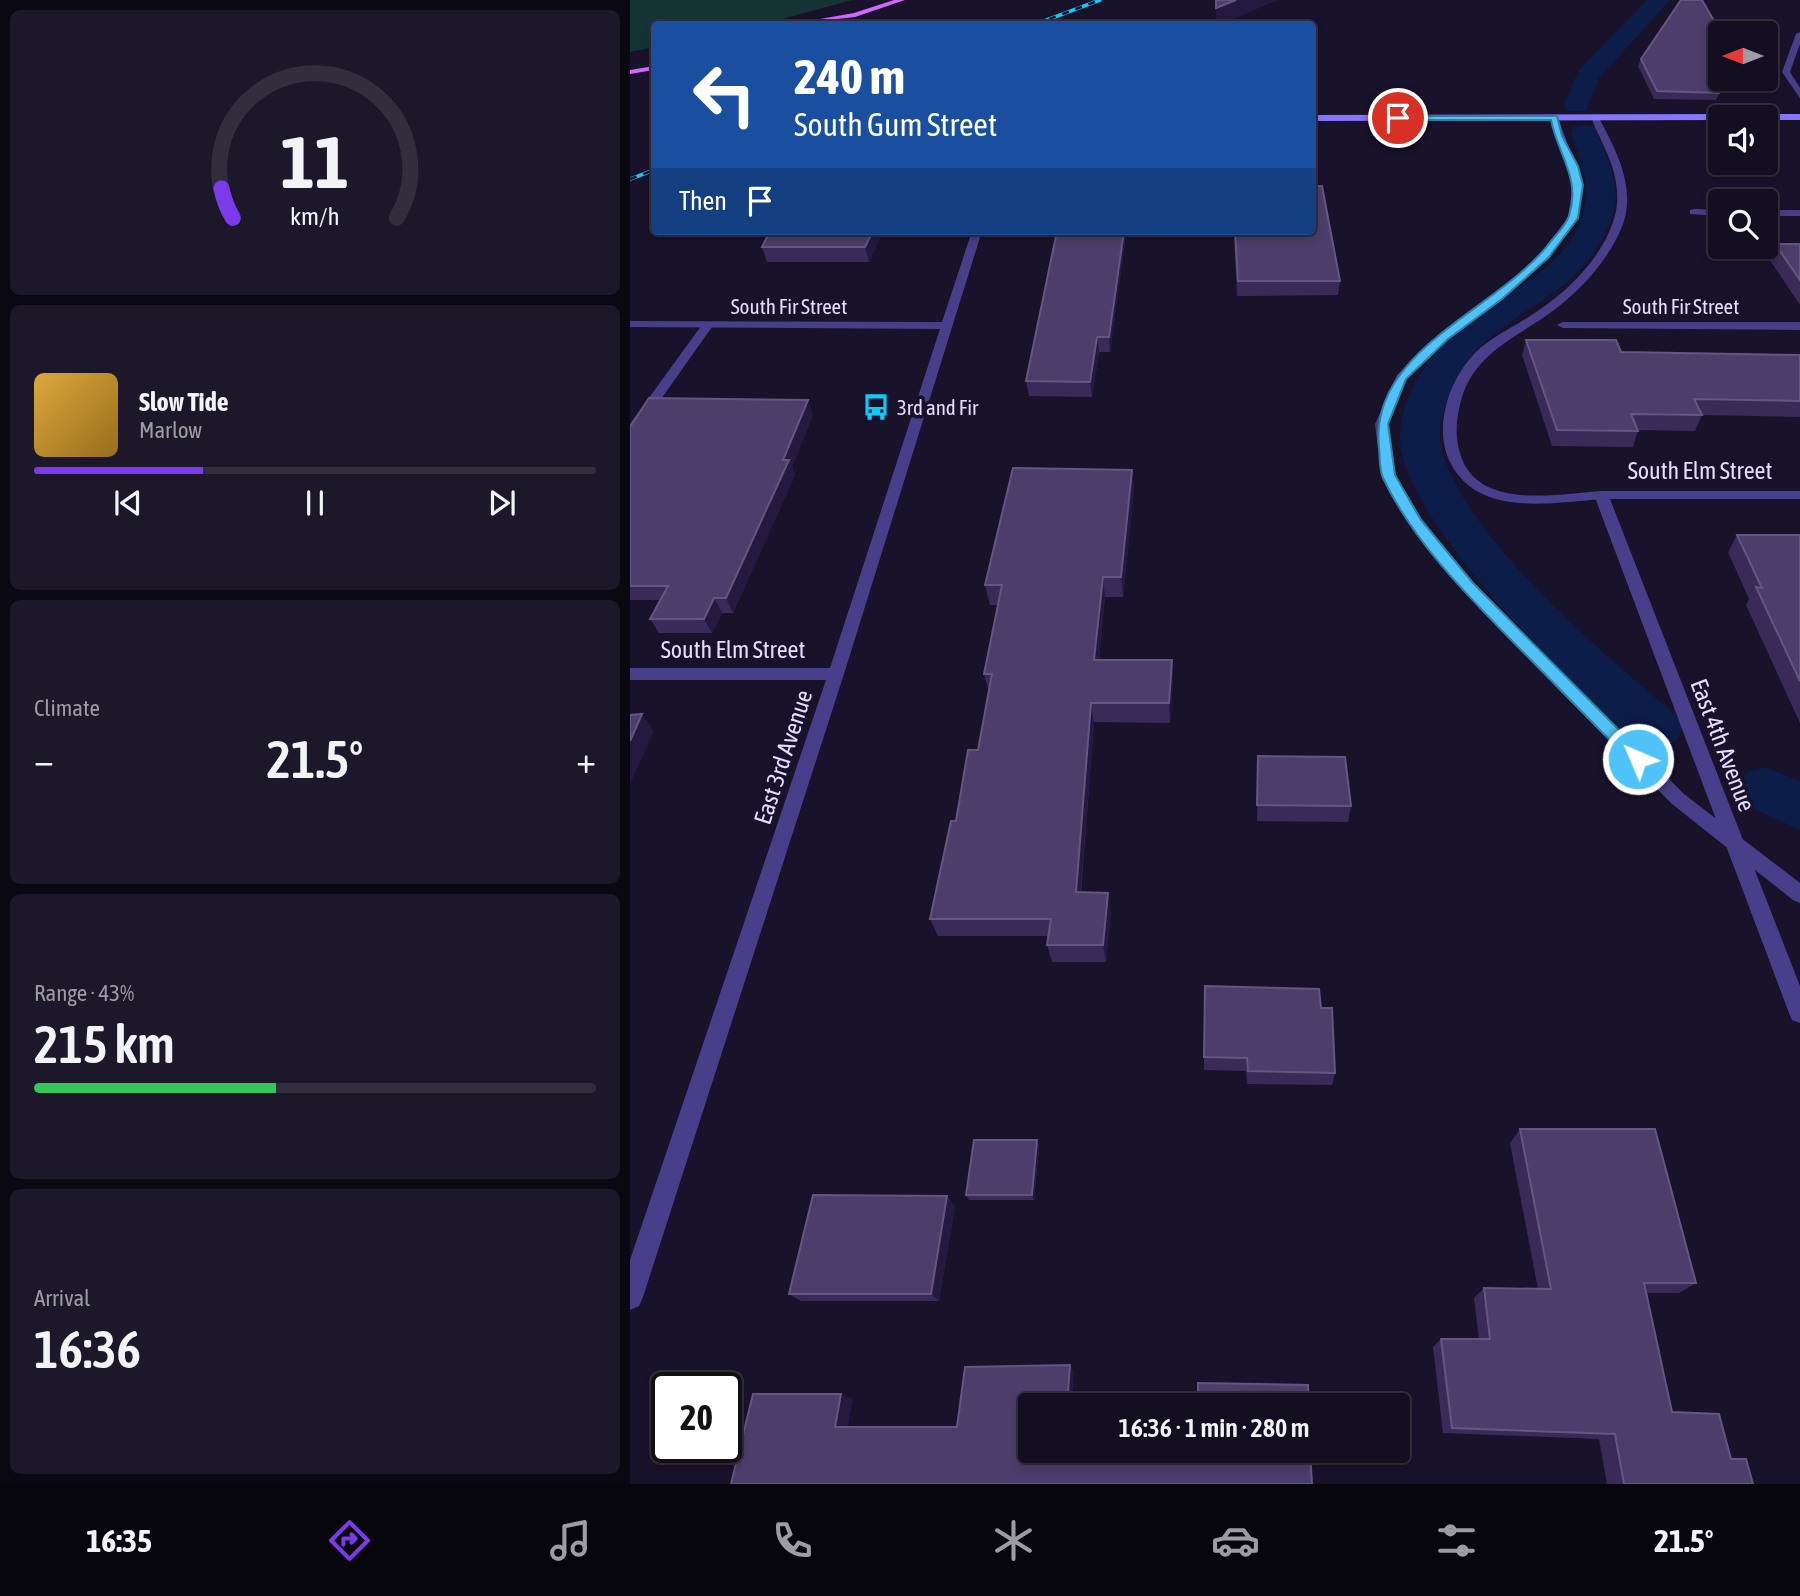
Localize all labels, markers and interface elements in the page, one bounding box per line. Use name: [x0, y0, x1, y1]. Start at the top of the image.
north arrow: [1708, 21, 1778, 91]
map controls: [1708, 21, 1778, 259]
text: 240 m: [794, 48, 905, 104]
icon: left: [679, 49, 770, 140]
pin: [1368, 88, 1428, 148]
icon: arrive: [1379, 99, 1417, 137]
button: sound: [1708, 105, 1778, 175]
text: South Gum Street: [794, 106, 997, 143]
text: 11: [281, 121, 349, 204]
icon: arrive: [741, 182, 779, 220]
text: Then: [679, 186, 727, 216]
button: search: [1708, 189, 1778, 259]
text: km/h: [290, 202, 340, 230]
street label: South Fir Street: [731, 294, 847, 318]
street label: South Fir Street: [1623, 294, 1739, 318]
text: Slow Tide: [139, 387, 229, 417]
bus stop icon: 3rd and Fir: [861, 392, 891, 422]
place label: 3rd and Fir: [897, 395, 979, 419]
text: Marlow: [139, 417, 202, 443]
street label: South Elm Street: [1628, 457, 1772, 484]
icon: previous: [109, 484, 147, 522]
icon: pause: [296, 484, 334, 522]
icon: next: [483, 484, 521, 522]
street label: South Elm Street: [661, 636, 805, 663]
street label: East 4th Avenue: [1685, 675, 1761, 815]
street label: East 3rd Avenue: [749, 686, 817, 828]
text: Climate: [34, 695, 100, 721]
position arrow: [1601, 722, 1675, 796]
text: 21.5°: [267, 729, 363, 789]
text: −: [34, 738, 54, 781]
text: +: [576, 738, 596, 781]
text: Range · 43%: [34, 980, 134, 1006]
text: 215 km: [34, 1014, 175, 1074]
text: Arrival: [34, 1285, 90, 1311]
text: 16:36: [34, 1319, 141, 1379]
speed limit sign: 20: [651, 1372, 742, 1463]
text: 16:36 · 1 min · 280 m: [1119, 1413, 1309, 1443]
icon: directions: [325, 1516, 374, 1565]
icon: music: [546, 1516, 595, 1565]
icon: phone: [768, 1516, 817, 1565]
icon: climate: [989, 1516, 1038, 1565]
icon: car: [1211, 1516, 1260, 1565]
icon: filters: [1432, 1516, 1481, 1565]
text: 16:35: [86, 1522, 152, 1559]
text: 21.5°: [1654, 1522, 1714, 1559]

